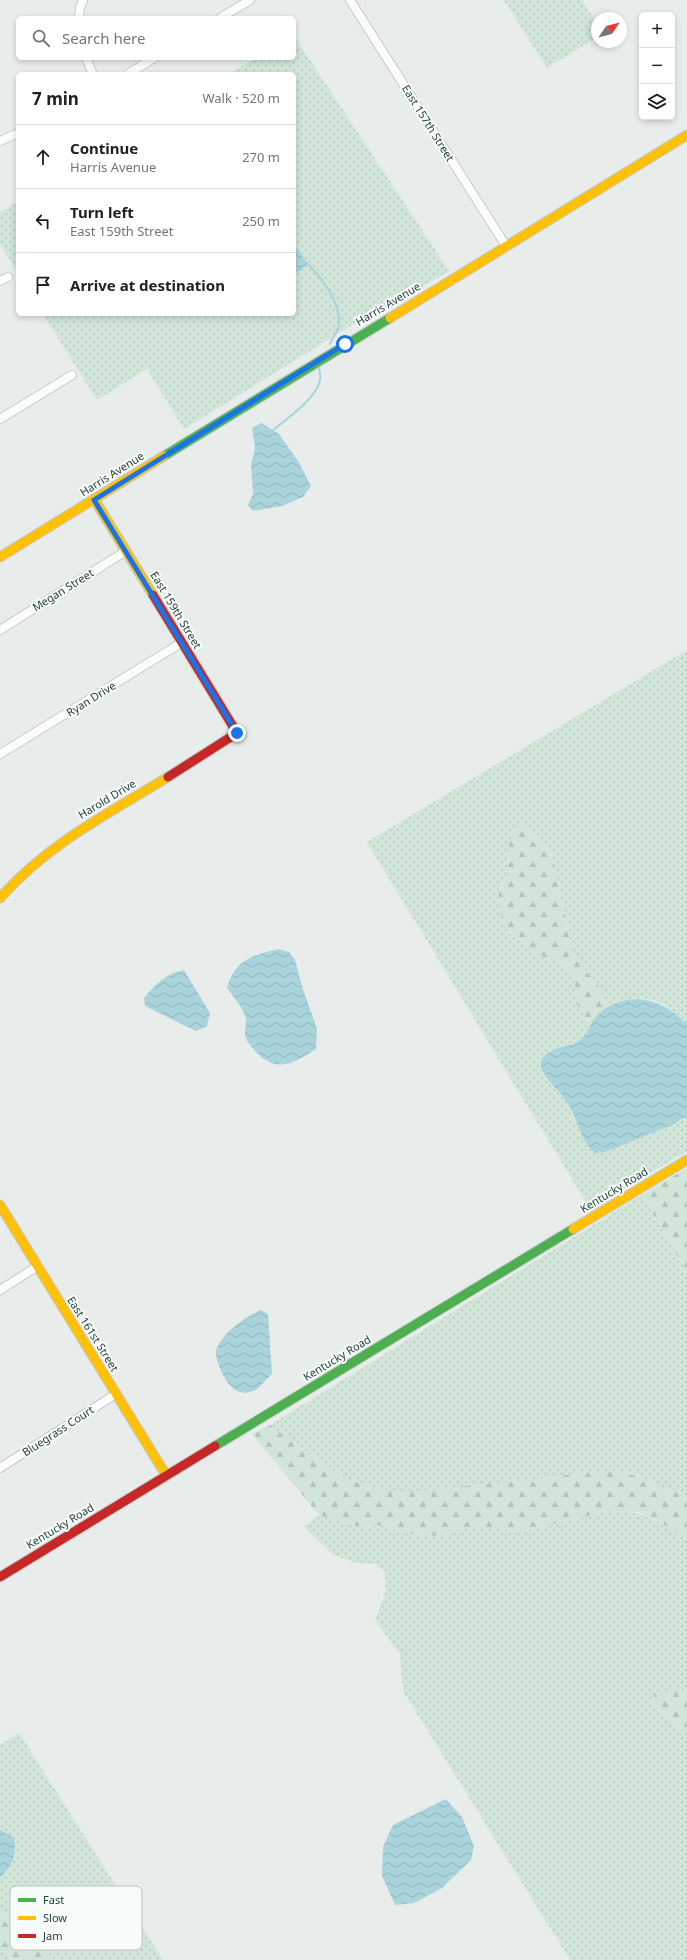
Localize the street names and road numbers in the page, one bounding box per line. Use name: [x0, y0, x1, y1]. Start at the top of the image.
street label: East 157th Street: [399, 82, 458, 164]
street label: Harris Avenue: [353, 278, 423, 329]
street label: Harris Avenue: [77, 448, 147, 499]
street label: Megan Street: [29, 565, 96, 614]
street label: East 159th Street: [147, 568, 205, 651]
street label: Ryan Drive: [63, 678, 118, 720]
street label: Harold Drive: [75, 775, 138, 822]
street label: Kentucky Road: [577, 1163, 650, 1216]
street label: East 161st Street: [64, 1293, 123, 1374]
street label: Kentucky Road: [300, 1331, 373, 1384]
street label: Bluegrass Court: [19, 1402, 96, 1459]
street label: Kentucky Road: [23, 1499, 96, 1552]

